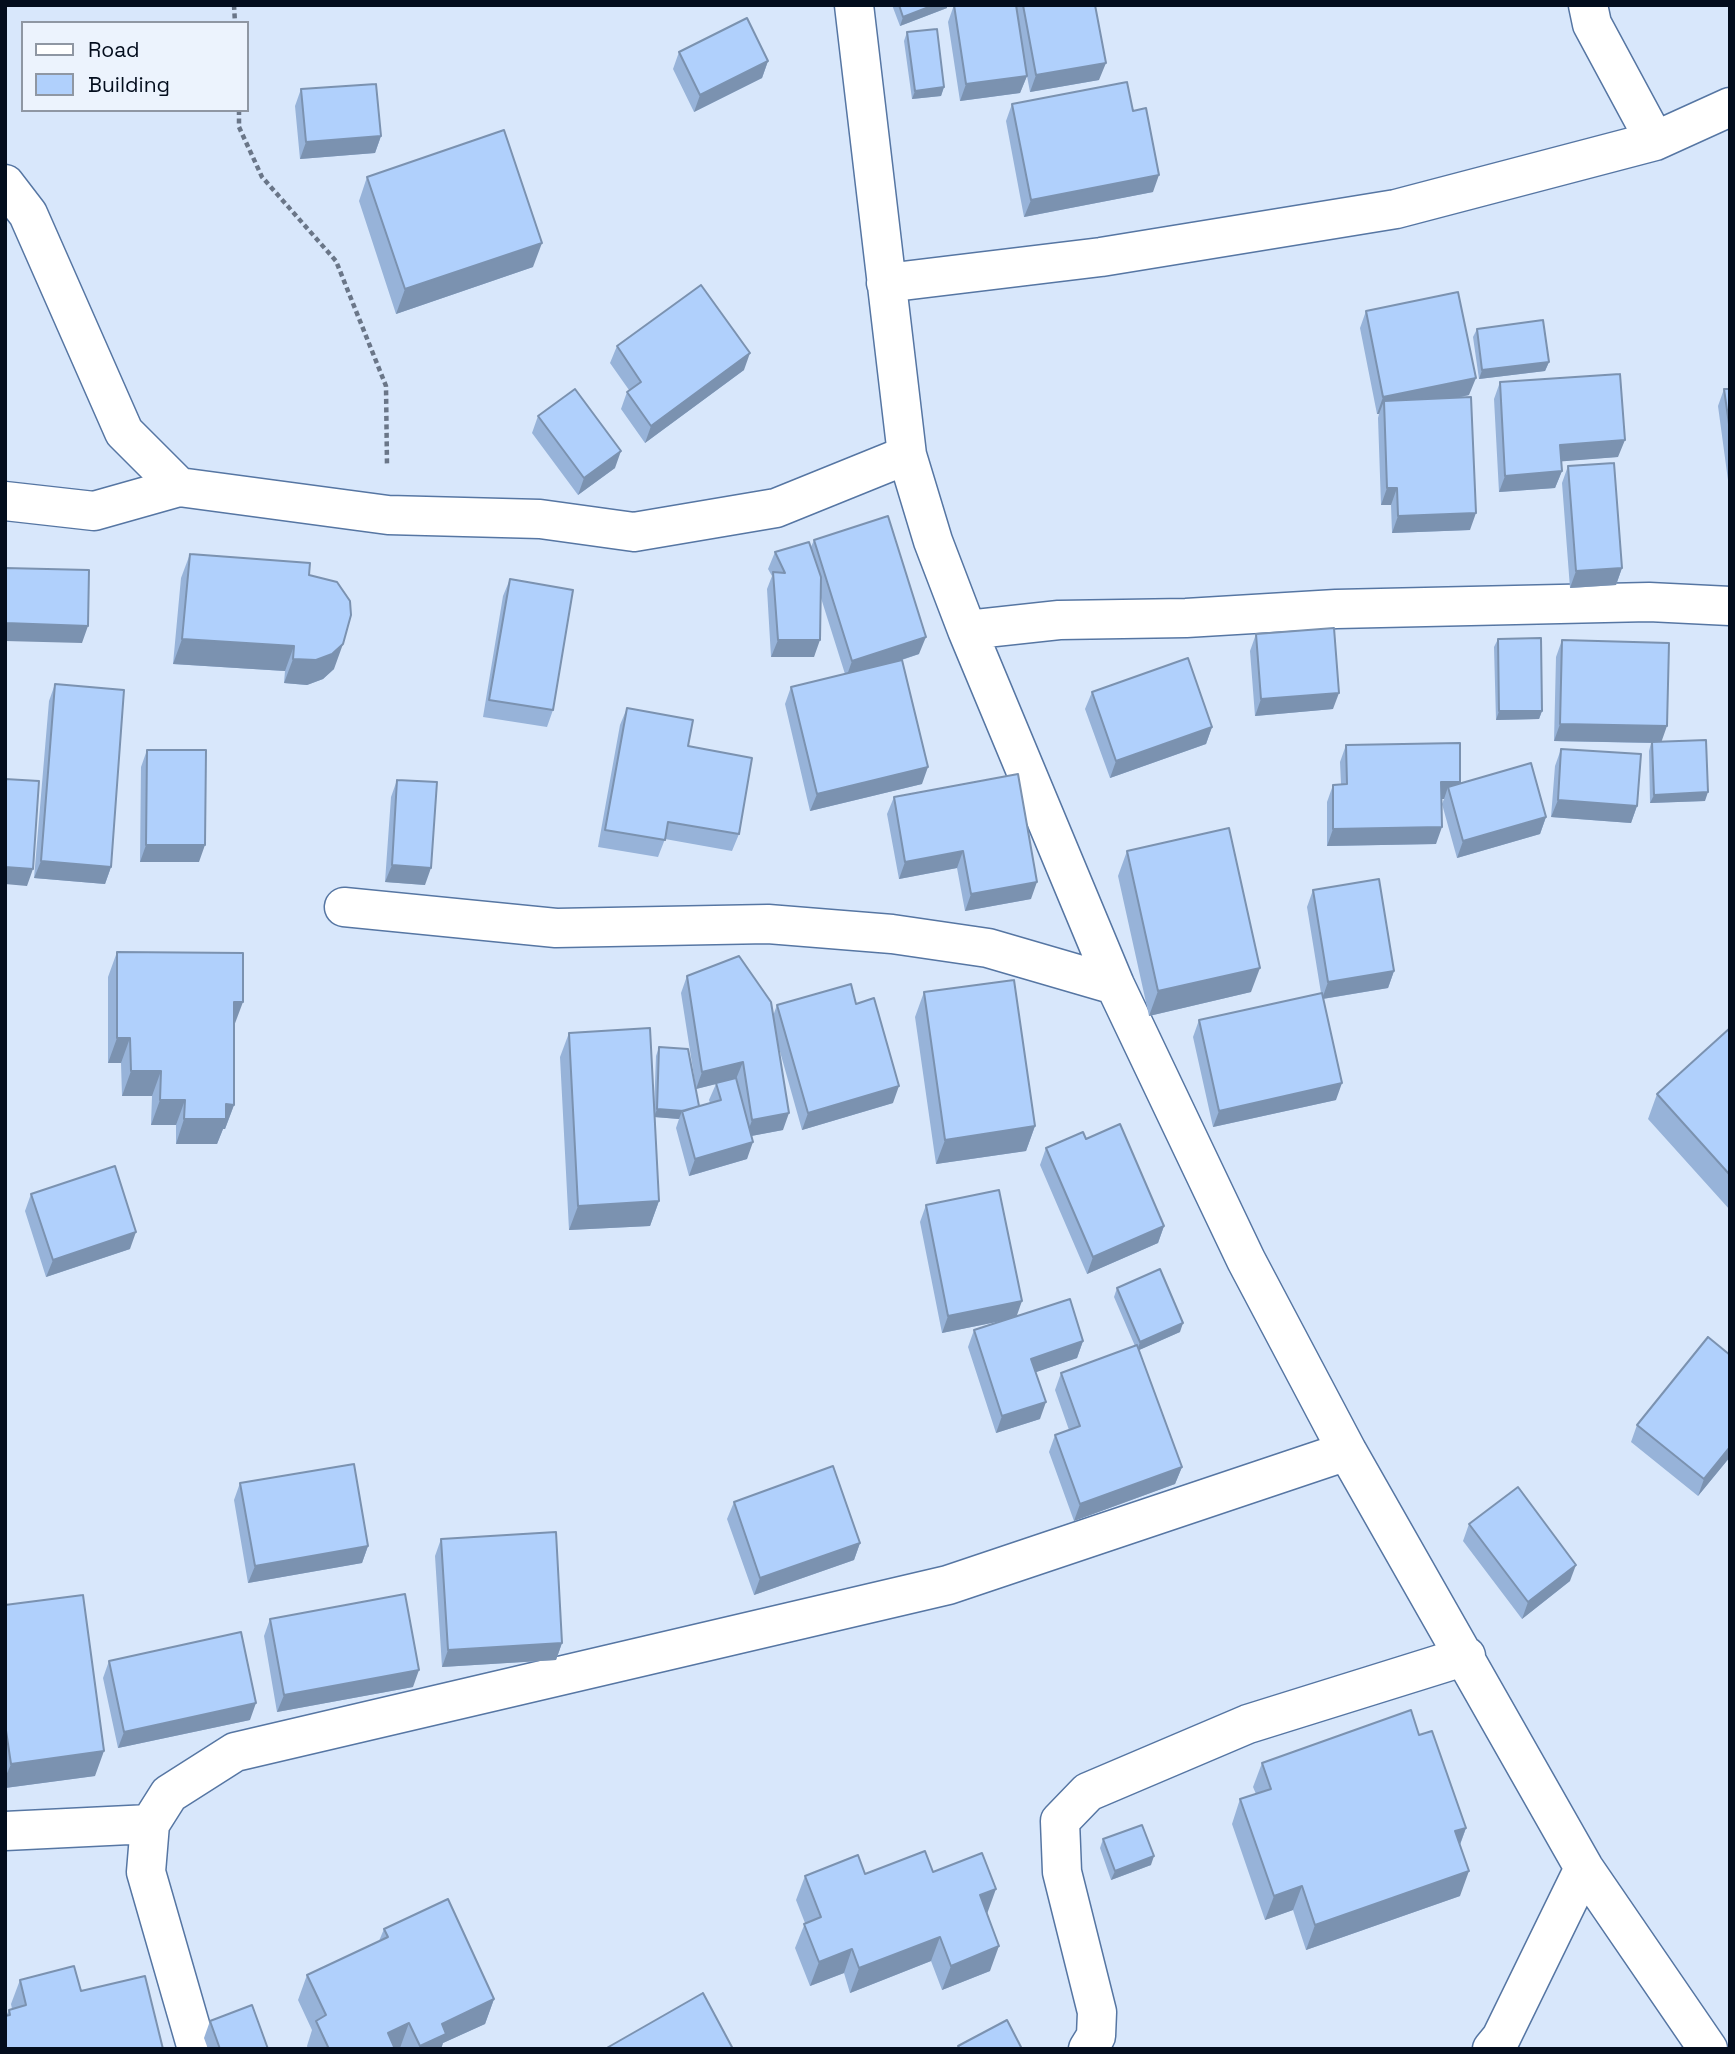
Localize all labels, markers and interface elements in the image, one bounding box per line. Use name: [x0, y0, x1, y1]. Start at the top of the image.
legend: [21, 21, 248, 112]
text: Road: [88, 36, 140, 63]
text: Building: [88, 71, 170, 98]

